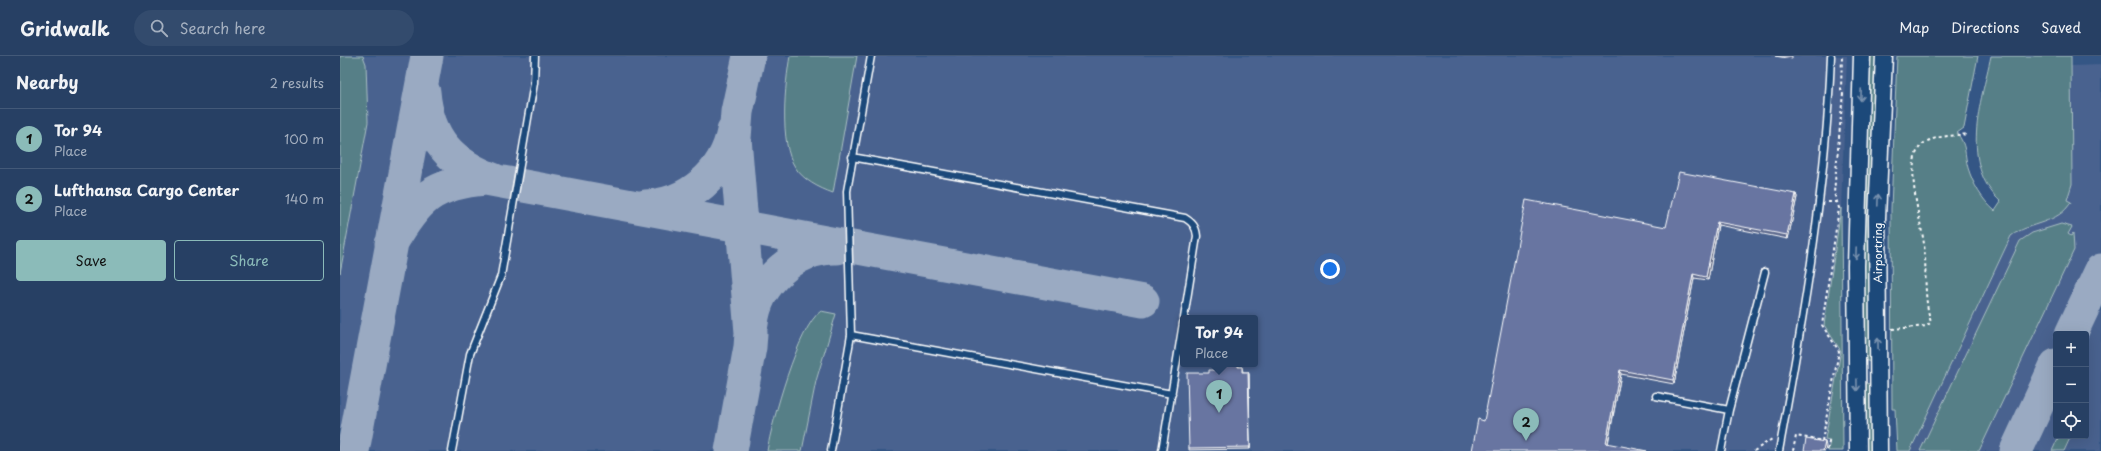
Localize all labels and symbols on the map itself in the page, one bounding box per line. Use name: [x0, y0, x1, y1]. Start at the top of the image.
one-way arrow: [1857, 88, 1865, 101]
one-way arrow: [1874, 194, 1882, 207]
street label: Airportring: [1869, 223, 1886, 283]
one-way arrow: [1853, 246, 1860, 259]
your location: [1320, 259, 1340, 279]
one-way arrow: [1874, 338, 1882, 351]
one-way arrow: [1853, 378, 1861, 391]
pin: 1: [1206, 380, 1232, 413]
pin: 2: [1513, 408, 1539, 441]

